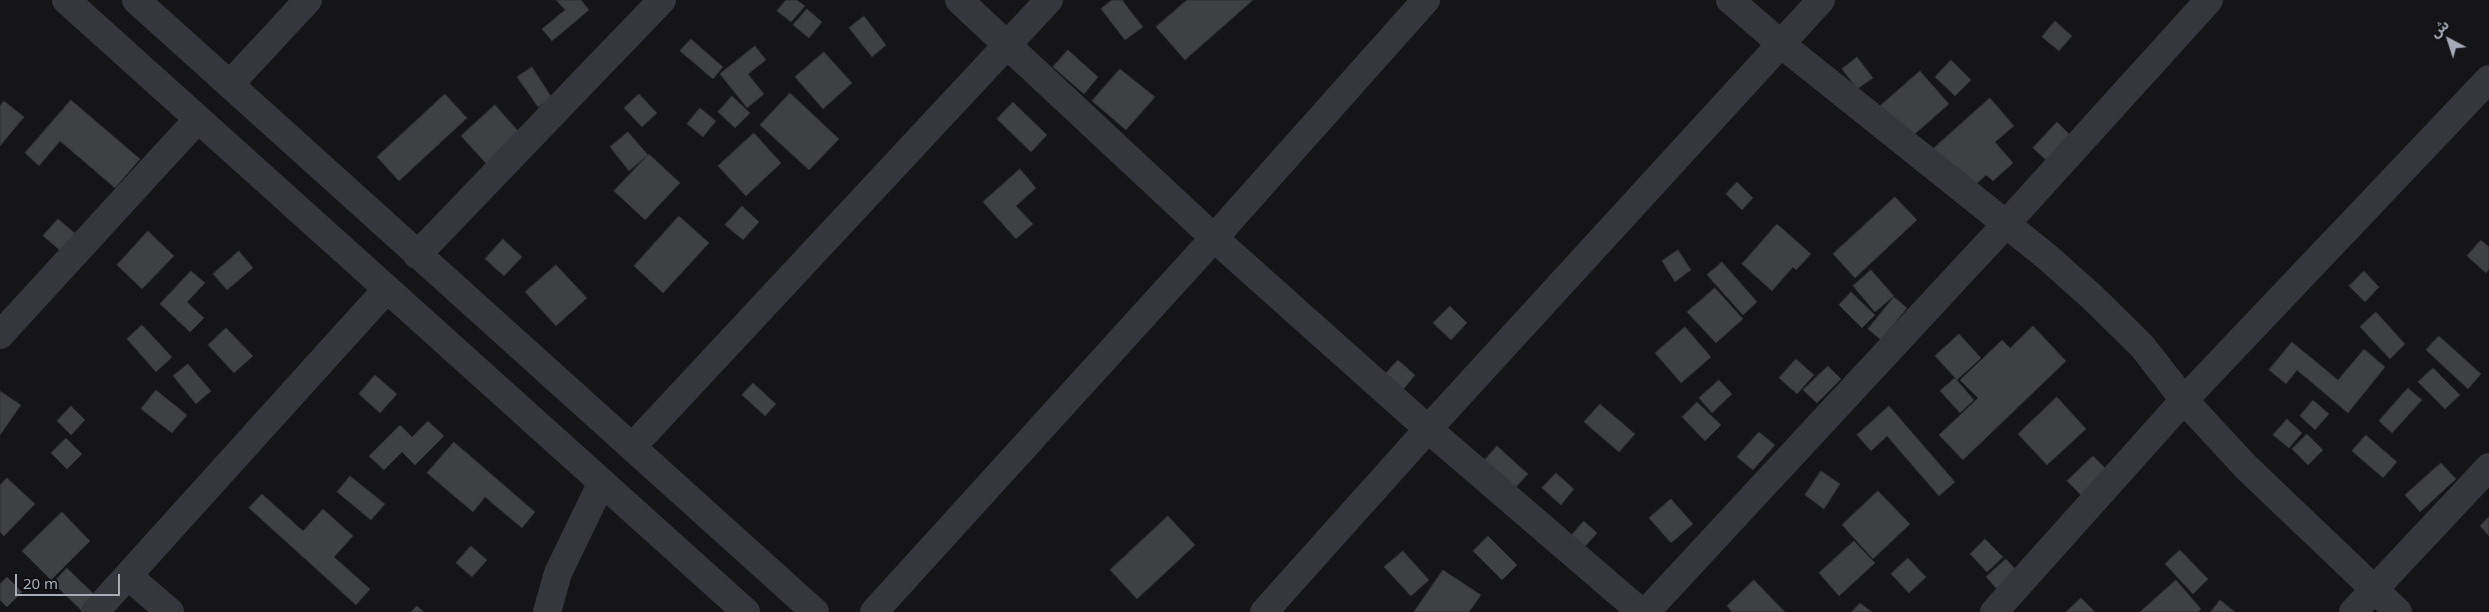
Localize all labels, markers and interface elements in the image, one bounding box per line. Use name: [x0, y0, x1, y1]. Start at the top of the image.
north arrow: [2424, 15, 2474, 65]
text: ش: [2426, 15, 2452, 42]
scale bar: [18, 564, 122, 596]
text: 20 m: [23, 573, 58, 593]

